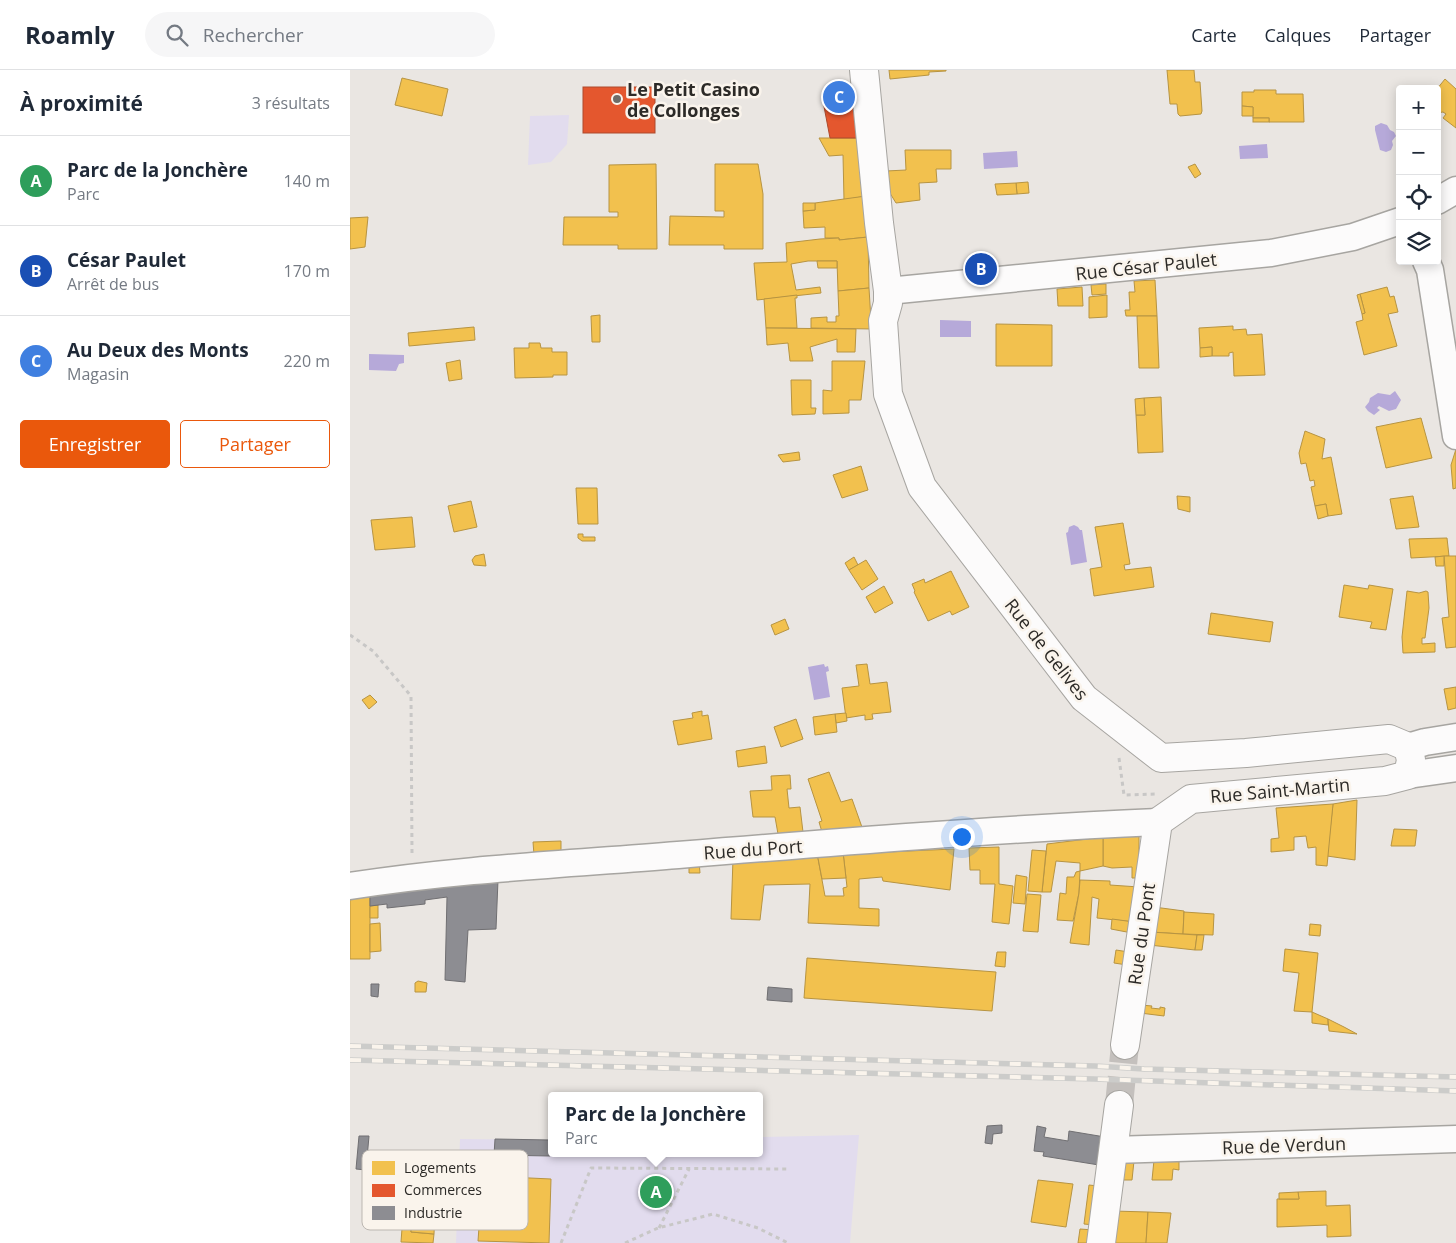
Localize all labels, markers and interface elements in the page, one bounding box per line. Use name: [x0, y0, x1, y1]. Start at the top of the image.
search box: [145, 12, 495, 57]
text: Roamly: [25, 18, 115, 51]
icon: search: [163, 21, 191, 49]
text: Rechercher: [203, 22, 304, 48]
text: Carte: [1191, 23, 1237, 47]
text: Calques: [1265, 23, 1331, 47]
text: Partager: [1359, 23, 1431, 47]
place label: Le Petit Casino de Collonges: [627, 77, 760, 122]
pin: C: [823, 78, 855, 116]
map controls: [1396, 85, 1441, 265]
button: +: [1396, 85, 1441, 130]
text: À proximité: [20, 89, 143, 117]
text: 3 résultats: [252, 92, 330, 114]
marker: Le Petit Casino de Collonges: [611, 93, 623, 105]
button: −: [1396, 130, 1441, 175]
text: Parc de la Jonchère: [67, 157, 248, 183]
text: A: [30, 170, 42, 192]
text: 140 m: [284, 170, 330, 192]
button: locate: [1396, 175, 1441, 220]
text: Parc: [67, 183, 100, 205]
button: layers: [1396, 220, 1441, 265]
text: César Paulet: [67, 247, 186, 273]
street label: Rue César Paulet: [1074, 247, 1218, 285]
pin: B: [965, 250, 997, 288]
text: B: [31, 260, 41, 282]
text: 170 m: [284, 260, 330, 282]
text: Arrêt de bus: [67, 273, 159, 295]
text: Au Deux des Monts: [67, 337, 249, 363]
text: C: [31, 350, 41, 372]
text: 220 m: [284, 350, 330, 372]
text: Magasin: [67, 363, 129, 385]
button: Enregistrer: [20, 420, 170, 468]
button: Partager: [180, 420, 330, 468]
street label: Rue de Gelives: [1000, 593, 1094, 705]
street label: Rue Saint-Martin: [1209, 772, 1351, 808]
your location: [949, 824, 975, 850]
street label: Rue du Port: [703, 834, 803, 864]
street label: Rue du Pont: [1122, 881, 1160, 987]
popup: [548, 1092, 763, 1157]
text: Parc de la Jonchère: [565, 1101, 746, 1127]
text: Parc: [565, 1127, 598, 1149]
street label: Rue de Verdun: [1222, 1131, 1346, 1159]
legend: [362, 1150, 528, 1230]
text: Logements: [404, 1158, 477, 1177]
pin: A: [640, 1173, 672, 1211]
text: Commerces: [404, 1180, 482, 1199]
text: Industrie: [404, 1203, 463, 1222]

